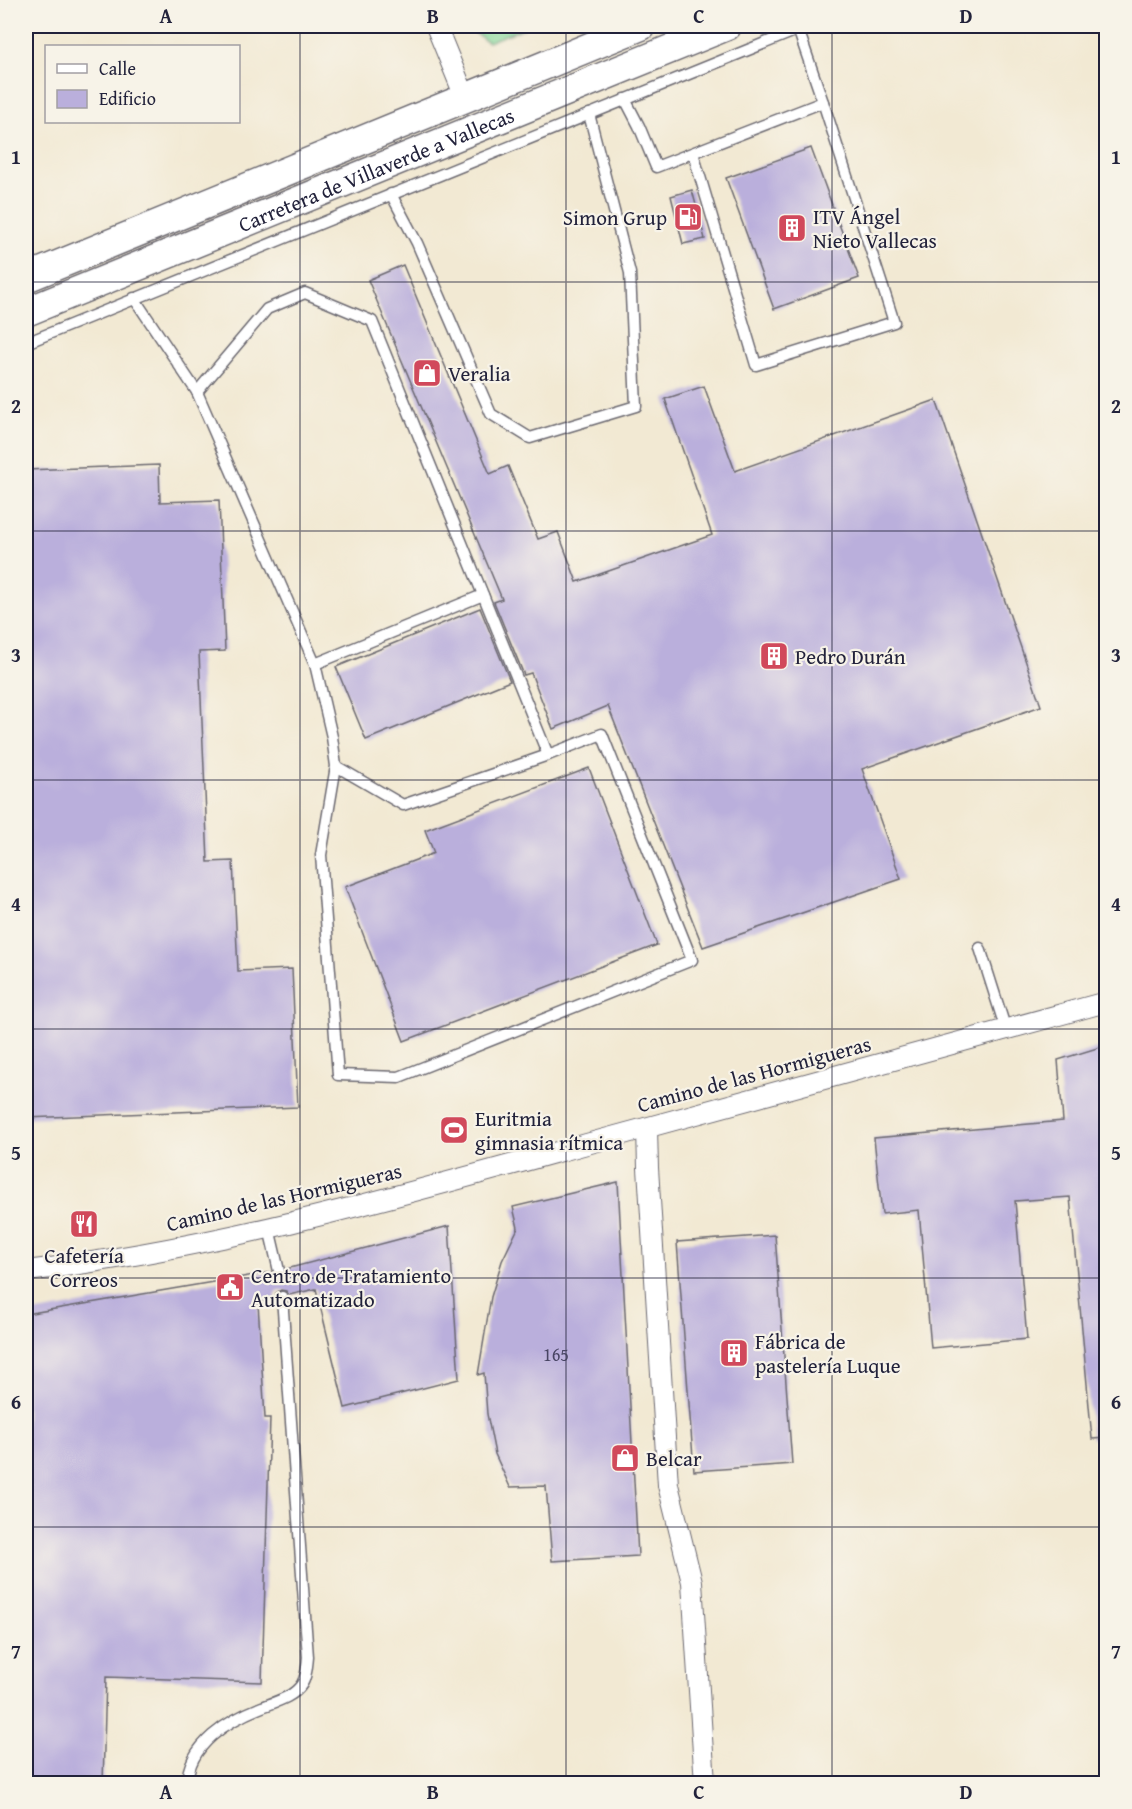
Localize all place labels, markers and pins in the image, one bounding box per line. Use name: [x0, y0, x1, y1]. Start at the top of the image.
fuel station icon: Simon Grup: [672, 201, 704, 233]
place label: ITV Ángel Nieto Vallecas: [813, 201, 937, 256]
place label: Simon Grup: [563, 202, 667, 233]
building icon: ITV Ángel Nieto Vallecas: [776, 212, 808, 244]
shop icon: Veralia: [411, 357, 443, 389]
place label: Veralia: [448, 358, 511, 389]
building icon: Pedro Durán: [758, 640, 790, 672]
place label: Pedro Durán: [795, 641, 906, 672]
place label: Euritmia gimnasia rítmica: [475, 1103, 623, 1158]
sports icon: Euritmia gimnasia rítmica: [438, 1114, 470, 1146]
restaurant icon: Cafetería Correos: [68, 1208, 100, 1240]
place label: Cafetería Correos: [44, 1240, 124, 1295]
place label: Centro de Tratamiento Automatizado: [251, 1260, 451, 1315]
public building icon: Centro de Tratamiento Automatizado: [214, 1271, 246, 1303]
place label: Fábrica de pastelería Luque: [755, 1326, 901, 1381]
building icon: Fábrica de pastelería Luque: [718, 1337, 750, 1369]
shop icon: Belcar: [609, 1442, 641, 1474]
place label: Belcar: [646, 1443, 702, 1474]

